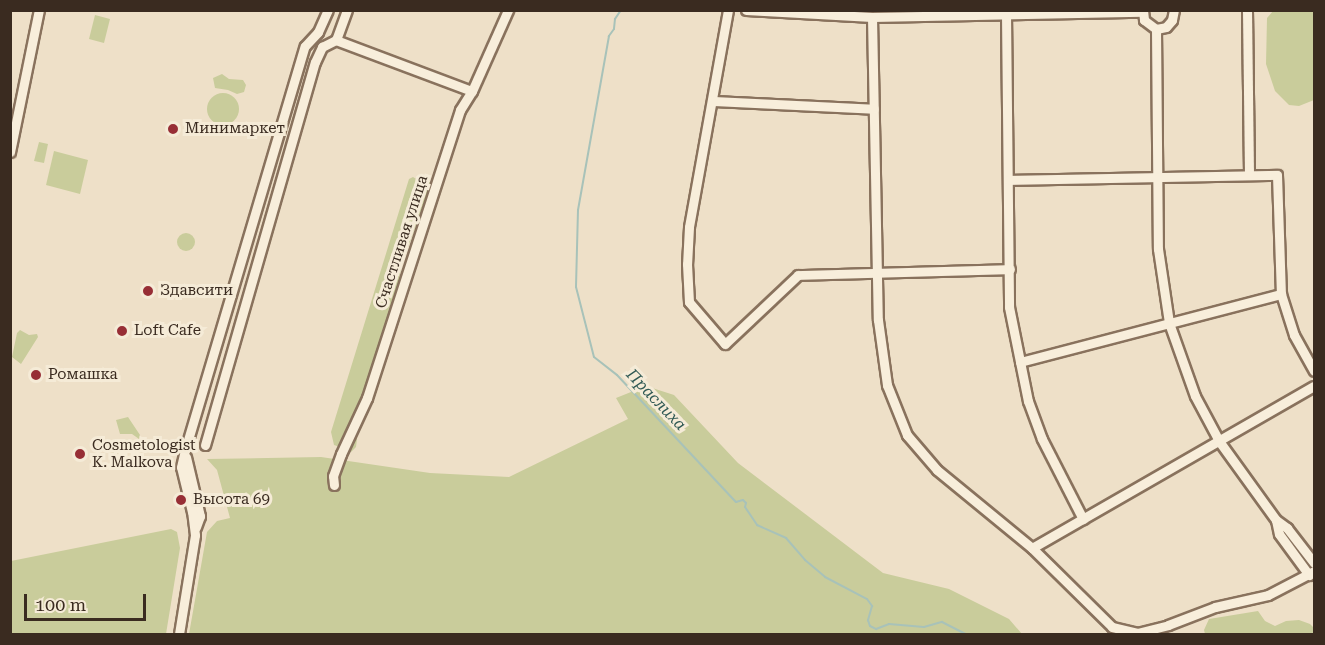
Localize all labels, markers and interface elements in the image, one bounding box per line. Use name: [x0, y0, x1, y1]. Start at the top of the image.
place label: Минимаркет: [185, 120, 285, 138]
marker: Минимаркет: [166, 122, 180, 136]
street label: Счастливая улица: [372, 173, 432, 311]
place label: Здавсити: [160, 282, 233, 300]
marker: Здавсити: [141, 284, 155, 298]
place label: Loft Cafe: [134, 322, 201, 340]
marker: Loft Cafe: [115, 324, 129, 338]
water label: Праслиха: [622, 365, 690, 435]
place label: Ромашка: [48, 366, 118, 384]
marker: Ромашка: [29, 368, 43, 382]
place label: Cosmetologist K. Malkova: [92, 436, 196, 471]
marker: Cosmetologist K. Malkova: [73, 447, 87, 461]
place label: Высота 69: [193, 491, 270, 509]
marker: Высота 69: [174, 493, 188, 507]
scale bar: [27, 582, 148, 620]
text: 100 m: [35, 594, 86, 615]

